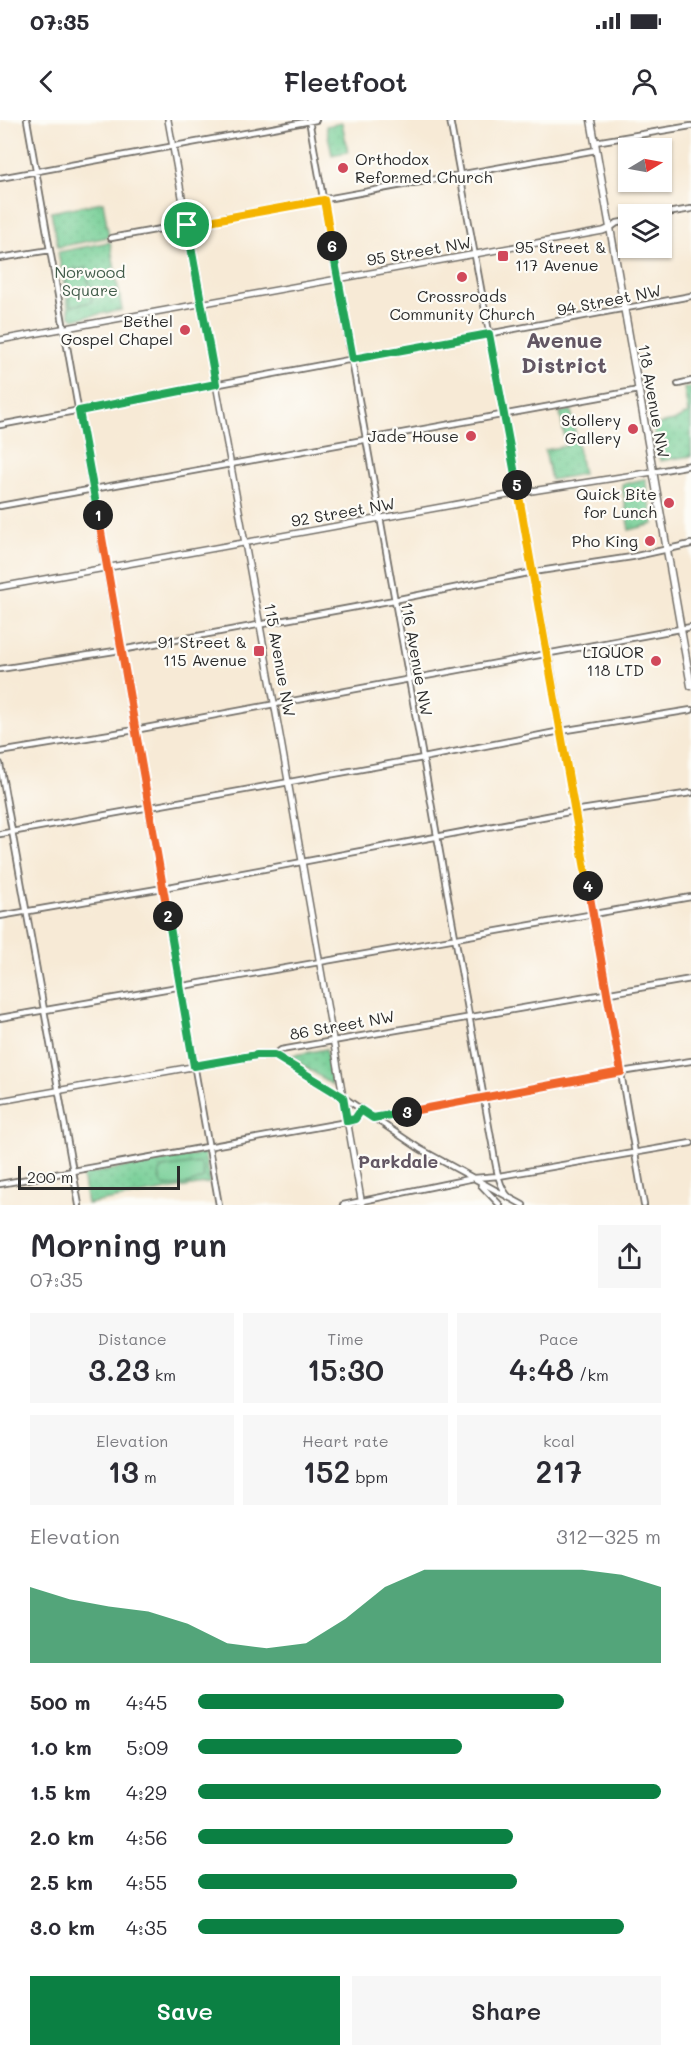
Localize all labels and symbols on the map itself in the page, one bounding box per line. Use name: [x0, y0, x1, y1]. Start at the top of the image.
north arrow: [618, 138, 672, 192]
place label: Orthodox Reformed Church: [355, 148, 493, 187]
marker: Orthodox Reformed Church: [336, 161, 350, 175]
pin: [161, 199, 212, 250]
pin: 6: [317, 231, 347, 261]
street label: 95 Street NW: [365, 231, 473, 270]
place label: 95 Street & 117 Avenue: [515, 236, 607, 275]
marker: 95 Street & 117 Avenue: [496, 249, 510, 263]
park label: Norwood Square: [55, 261, 125, 300]
marker: Crossroads Community Church: [455, 270, 469, 284]
street label: 94 Street NW: [555, 279, 663, 320]
place label: Crossroads Community Church: [389, 285, 535, 324]
place label: Bethel Gospel Chapel: [61, 310, 173, 349]
marker: Bethel Gospel Chapel: [178, 323, 192, 337]
district label: Avenue District: [521, 325, 607, 379]
street label: 118 Avenue NW: [634, 342, 675, 460]
place label: Stollery Gallery: [561, 409, 621, 448]
marker: Stollery Gallery: [626, 422, 640, 436]
place label: Jade House: [368, 425, 459, 446]
marker: Jade House: [464, 429, 478, 443]
pin: 5: [502, 470, 532, 500]
place label: Quick Bite for Lunch: [576, 483, 657, 522]
street label: 92 Street NW: [289, 492, 397, 531]
marker: Quick Bite for Lunch: [662, 496, 676, 510]
pin: 1: [83, 500, 113, 530]
place label: Pho King: [572, 530, 638, 551]
marker: Pho King: [643, 534, 657, 548]
street label: 116 Avenue NW: [397, 600, 438, 718]
street label: 115 Avenue NW: [260, 601, 301, 718]
place label: 91 Street & 115 Avenue: [158, 631, 247, 670]
place label: LIQUOR 118 LTD: [582, 641, 644, 680]
marker: 91 Street & 115 Avenue: [252, 644, 266, 658]
marker: LIQUOR 118 LTD: [649, 654, 663, 668]
pin: 4: [573, 871, 603, 901]
pin: 2: [153, 901, 183, 931]
street label: 86 Street NW: [288, 1005, 396, 1044]
pin: 3: [392, 1097, 422, 1127]
district label: Parkdale: [358, 1149, 438, 1173]
scale bar: [18, 1163, 180, 1190]

